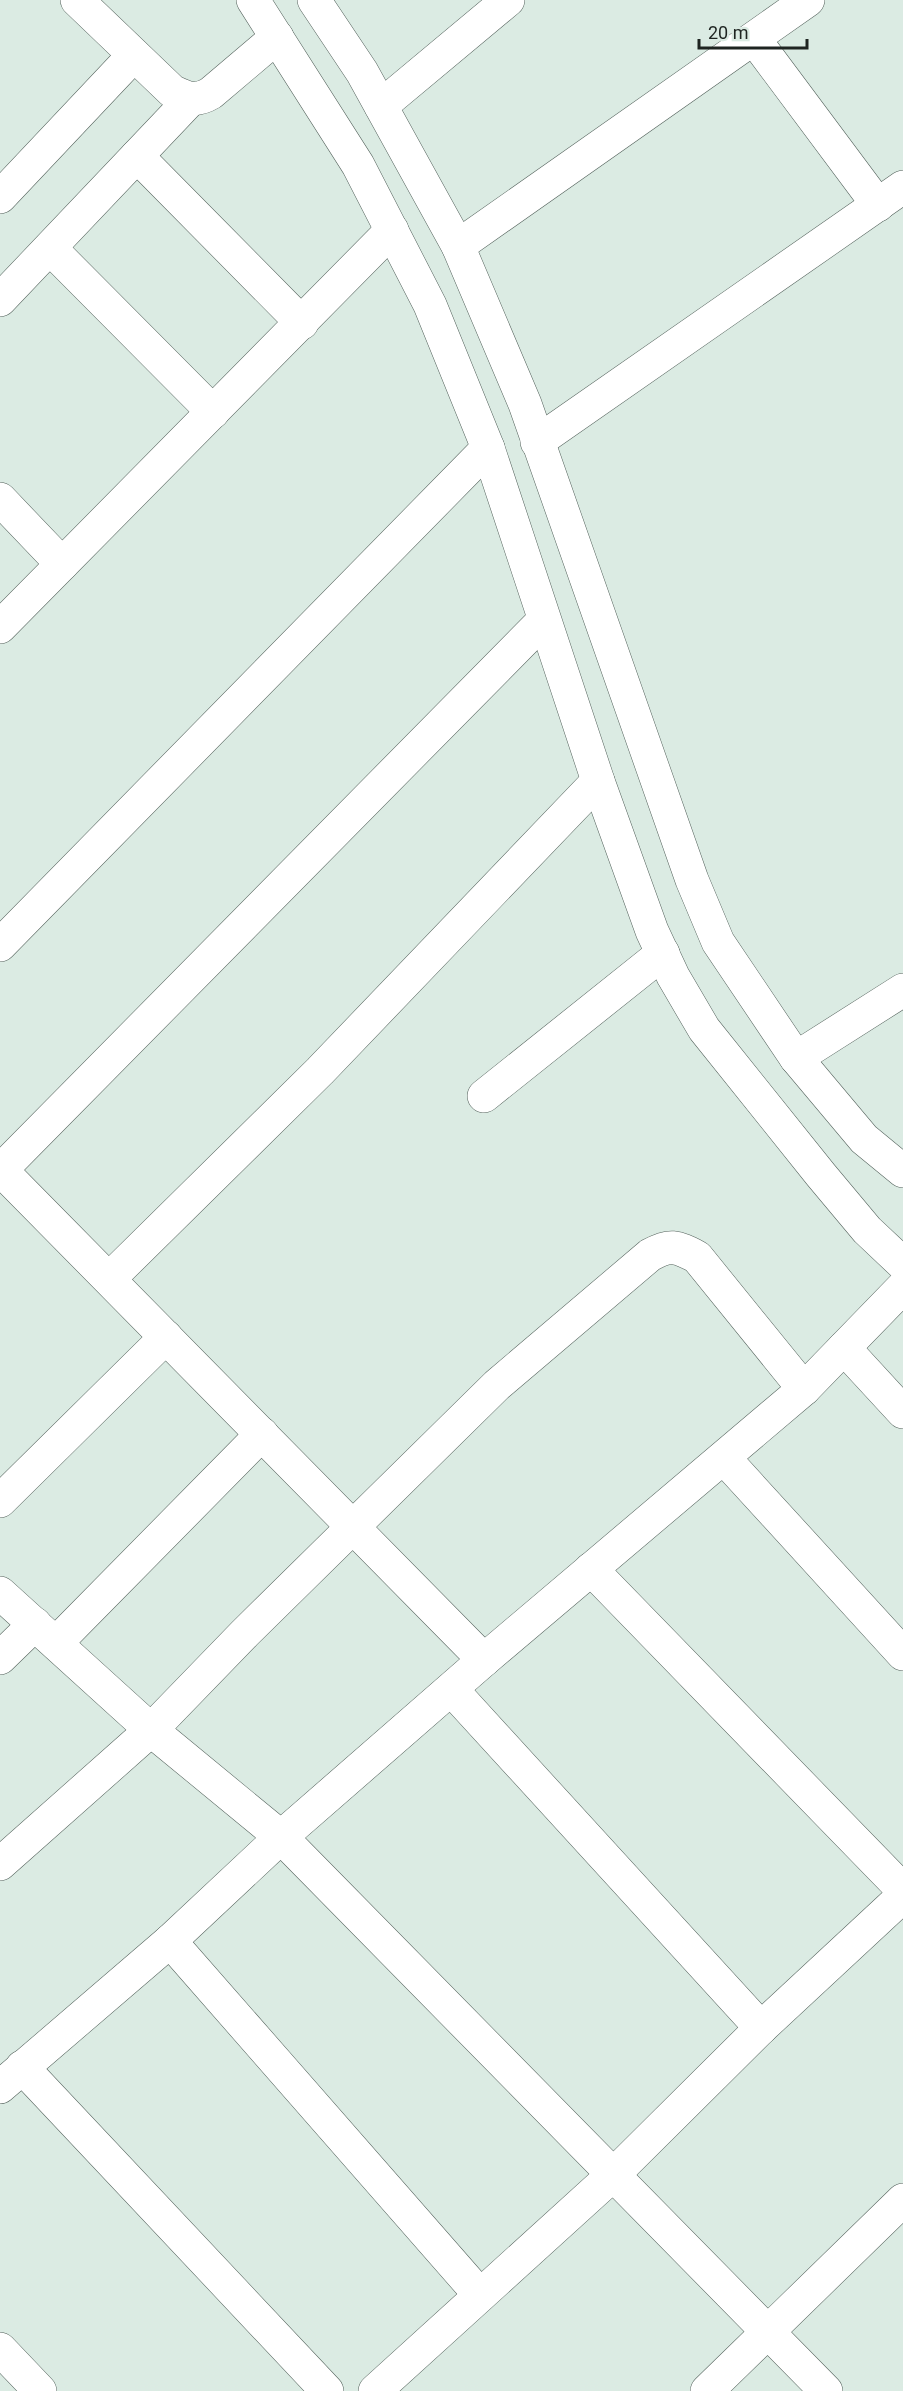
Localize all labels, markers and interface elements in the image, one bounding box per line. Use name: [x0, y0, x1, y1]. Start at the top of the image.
scale bar: [699, 12, 807, 50]
text: 20 m: [708, 22, 748, 43]

